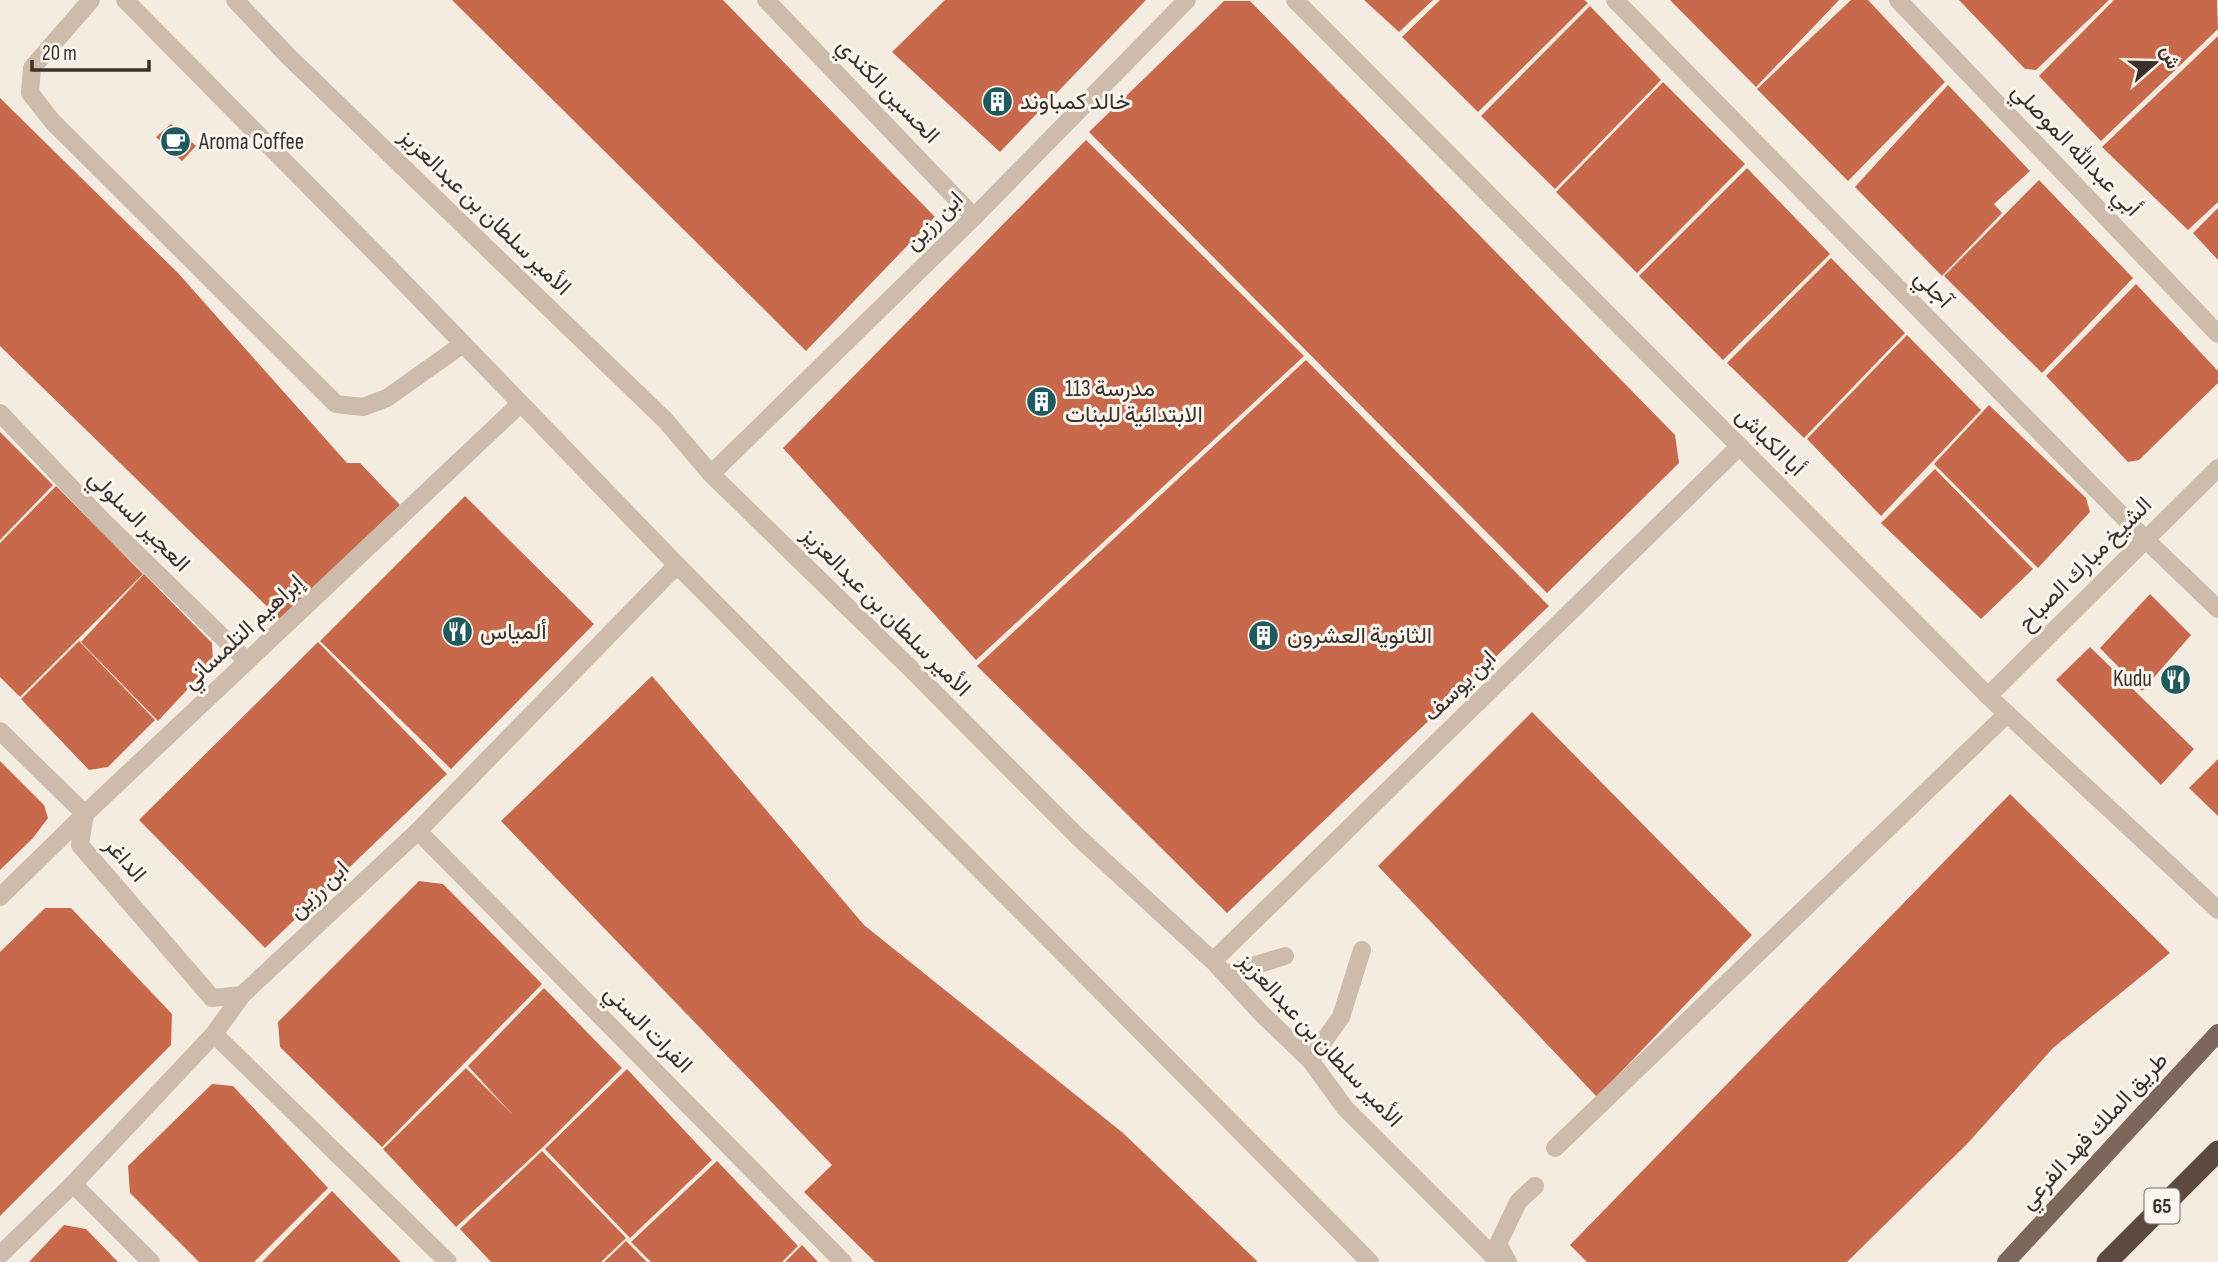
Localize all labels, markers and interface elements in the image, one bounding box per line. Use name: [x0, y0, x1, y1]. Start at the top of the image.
scale bar: [32, 28, 149, 72]
north arrow: [2120, 28, 2190, 98]
street label: الحسين الكندي: [828, 32, 945, 153]
text: 20 m: [42, 41, 77, 66]
text: ش: [2155, 43, 2184, 73]
street label: أبي عبدالله الموصلي: [2002, 78, 2147, 225]
building icon: خالد كمباوند: [980, 85, 1014, 119]
place label: خالد كمباوند: [1020, 88, 1130, 116]
street label: الأمير سلطان بن عبدالعزيز: [392, 122, 577, 301]
cafe icon: Aroma Coffee: [159, 125, 193, 159]
place label: Aroma Coffee: [198, 128, 304, 156]
street label: ابن رزين: [899, 186, 969, 256]
street label: آجلي: [1905, 264, 1959, 318]
place label: مدرسة 113 الابتدائية للبنات: [1065, 375, 1203, 429]
building icon: مدرسة 113 الابتدائية للبنات: [1025, 385, 1059, 419]
street label: أبا الكباش: [1729, 401, 1811, 483]
street label: العجير السلولي: [79, 464, 196, 581]
street label: الشيخ مبارك الصباح: [2012, 491, 2159, 638]
street label: الأمير سلطان بن عبدالعزيز: [795, 521, 977, 703]
street label: إبراهيم التلمساني: [177, 569, 312, 698]
restaurant icon: ألمياس: [440, 615, 474, 649]
place label: ألمياس: [480, 618, 547, 646]
building icon: الثانوية العشرون: [1247, 619, 1281, 653]
place label: الثانوية العشرون: [1287, 622, 1432, 650]
street label: ابن يوسف: [1418, 644, 1502, 728]
restaurant icon: Kudu: [2158, 662, 2192, 696]
place label: Kudu: [2113, 665, 2152, 693]
street label: الداغر: [97, 831, 152, 888]
street label: ابن رزين: [283, 855, 355, 925]
street label: الأمير سلطان بن عبدالعزيز: [1231, 946, 1408, 1133]
street label: الفرات السني: [595, 979, 698, 1082]
street label: طريق الملك فهد الفرعي: [2014, 1047, 2177, 1218]
road number: 65: [2144, 1188, 2180, 1224]

